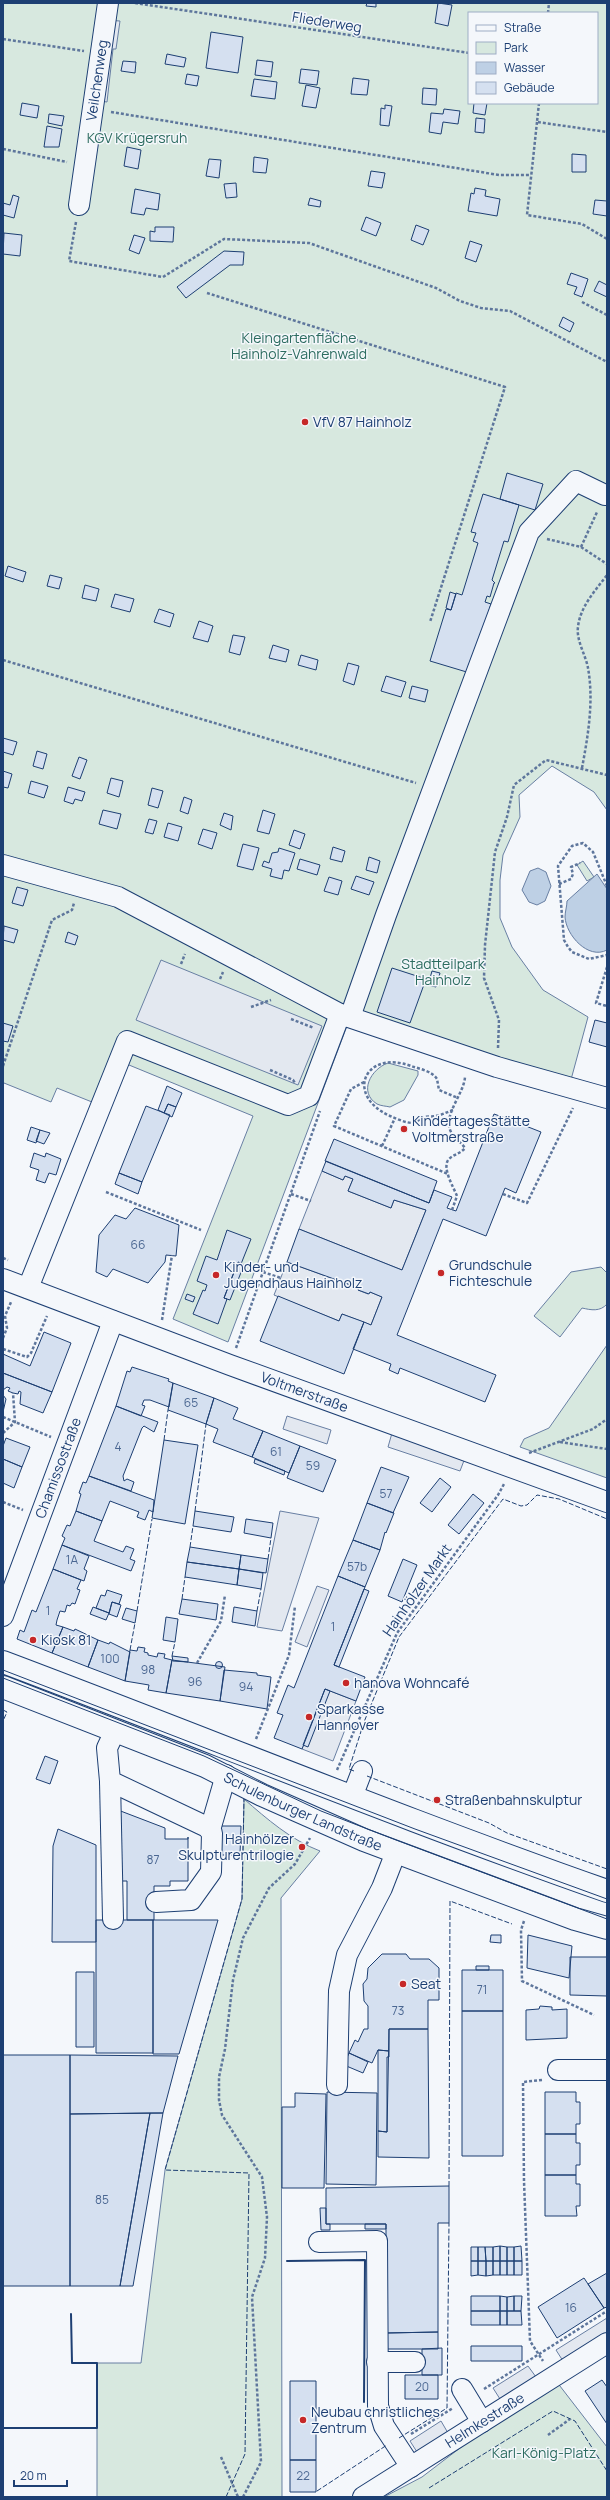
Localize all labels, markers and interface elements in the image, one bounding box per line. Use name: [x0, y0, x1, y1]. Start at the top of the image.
street label: Fliederweg: [291, 7, 363, 36]
legend: [468, 12, 598, 104]
text: Straße: [504, 19, 541, 36]
street label: Veilchenweg: [81, 38, 112, 122]
text: Park: [504, 39, 529, 56]
text: Wasser: [504, 59, 546, 76]
text: Gebäude: [504, 79, 555, 96]
park label: KGV Krügersruh: [87, 128, 187, 147]
park label: Kleingartenfläche Hainholz-Vahrenwald: [231, 328, 367, 363]
place label: VfV 87 Hainholz: [313, 412, 412, 431]
marker: VfV 87 Hainholz: [300, 417, 310, 427]
park label: Stadtteilpark Hainholz: [401, 954, 486, 989]
place label: Kindertagesstätte Voltmerstraße: [412, 1111, 530, 1146]
marker: Kindertagesstätte Voltmerstraße: [399, 1124, 409, 1134]
house number: 66: [131, 1236, 145, 1253]
place label: Grundschule Fichteschule: [449, 1255, 532, 1290]
place label: Kinder- und Jugendhaus Hainholz: [224, 1257, 362, 1292]
marker: Grundschule Fichteschule: [436, 1268, 446, 1278]
marker: Kinder- und Jugendhaus Hainholz: [211, 1270, 221, 1280]
street label: Voltmerstraße: [258, 1367, 351, 1416]
house number: 65: [184, 1394, 198, 1411]
street label: Chamissostraße: [30, 1415, 85, 1521]
house number: 4: [114, 1438, 122, 1455]
house number: 61: [270, 1443, 282, 1460]
house number: 59: [306, 1457, 320, 1474]
house number: 57: [380, 1485, 392, 1502]
street label: Hainhölzer Markt: [378, 1539, 456, 1640]
house number: 1A: [66, 1551, 79, 1568]
house number: 57b: [347, 1558, 367, 1575]
house number: 1: [46, 1602, 50, 1619]
house number: 1: [331, 1618, 335, 1635]
place label: Kiosk 81: [41, 1630, 91, 1649]
marker: Kiosk 81: [28, 1635, 38, 1645]
house number: 100: [100, 1650, 120, 1667]
house number: 98: [141, 1661, 155, 1678]
house number: 96: [188, 1673, 202, 1690]
place label: hanova Wohncafé: [354, 1673, 469, 1692]
house number: 94: [239, 1678, 253, 1695]
marker: hanova Wohncafé: [341, 1678, 351, 1688]
place label: Sparkasse Hannover: [317, 1699, 384, 1734]
marker: Sparkasse Hannover: [304, 1712, 314, 1722]
street label: Schulenburger Landstraße: [221, 1767, 385, 1855]
place label: Straßenbahnskulptur: [445, 1790, 582, 1809]
marker: Straßenbahnskulptur: [432, 1795, 442, 1805]
place label: Hainhölzer Skulpturentrilogie: [178, 1829, 294, 1864]
marker: Hainhölzer Skulpturentrilogie: [297, 1842, 307, 1852]
house number: 87: [147, 1851, 160, 1868]
place label: Seat: [411, 1974, 441, 1993]
marker: Seat: [398, 1979, 408, 1989]
house number: 71: [477, 1981, 487, 1998]
house number: 73: [392, 2002, 404, 2019]
house number: 85: [95, 2191, 109, 2208]
house number: 16: [565, 2299, 577, 2316]
house number: 20: [415, 2378, 429, 2395]
street label: Helmkestraße: [441, 2388, 528, 2452]
place label: Neubau christliches Zentrum: [311, 2402, 440, 2437]
marker: Neubau christliches Zentrum: [298, 2415, 308, 2425]
park label: Karl-König-Platz: [492, 2443, 596, 2462]
scale bar: [14, 2462, 67, 2488]
text: 20 m: [20, 2467, 47, 2484]
house number: 22: [296, 2467, 310, 2484]

